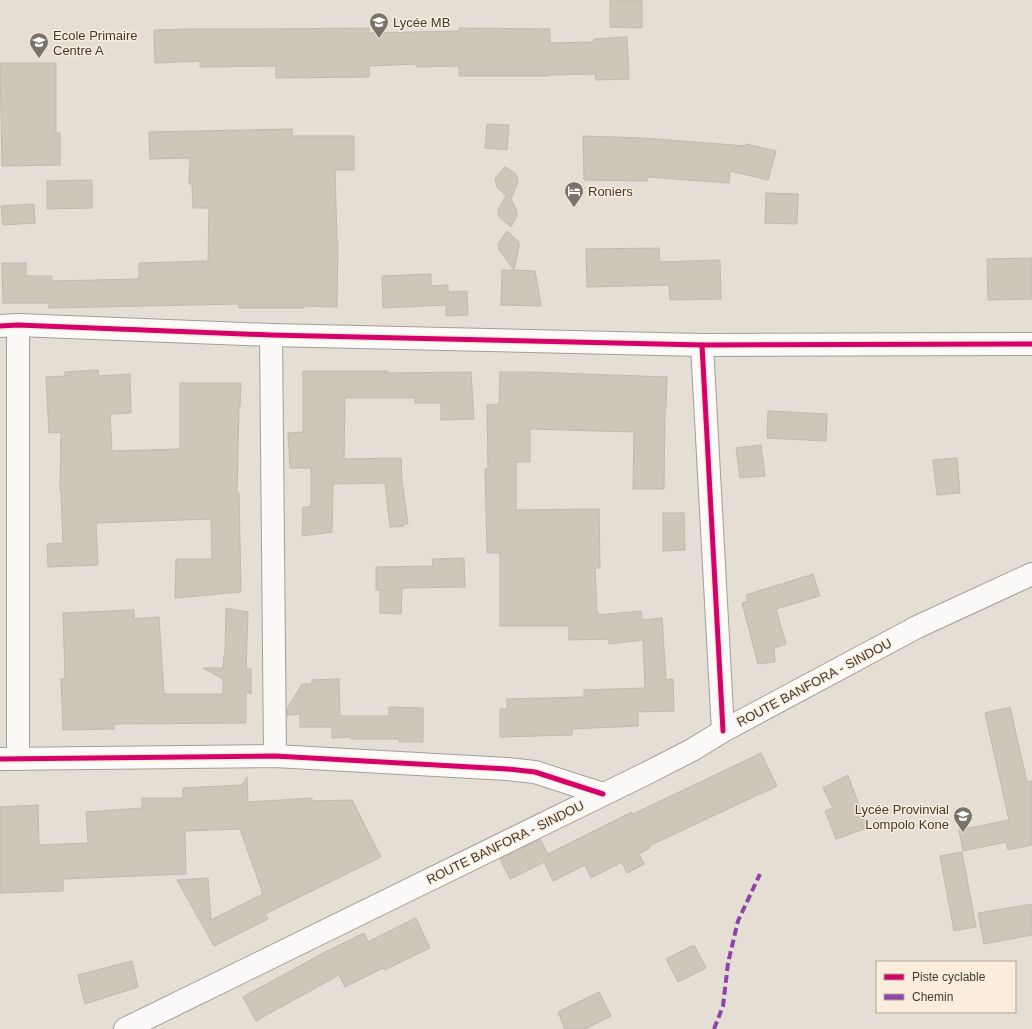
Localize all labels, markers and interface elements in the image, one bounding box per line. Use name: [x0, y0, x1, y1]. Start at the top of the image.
school or university icon: Lycée MB: [368, 11, 390, 39]
place label: Lycée MB: [393, 15, 450, 30]
place label: Ecole Primaire Centre A: [53, 28, 138, 58]
school or university icon: Ecole Primaire Centre A: [28, 31, 50, 59]
hotel icon: Roniers: [563, 180, 585, 208]
place label: Roniers: [588, 184, 633, 199]
street label: ROUTE BANFORA - SINDOU: [734, 635, 894, 730]
street label: ROUTE BANFORA - SINDOU: [424, 798, 586, 887]
place label: Lycée Provinvial Lompolo Kone: [855, 802, 949, 832]
school or university icon: Lycée Provinvial Lompolo Kone: [952, 805, 974, 833]
legend: [876, 961, 1016, 1013]
text: Piste cyclable: [912, 970, 986, 984]
text: Chemin: [912, 990, 953, 1004]

